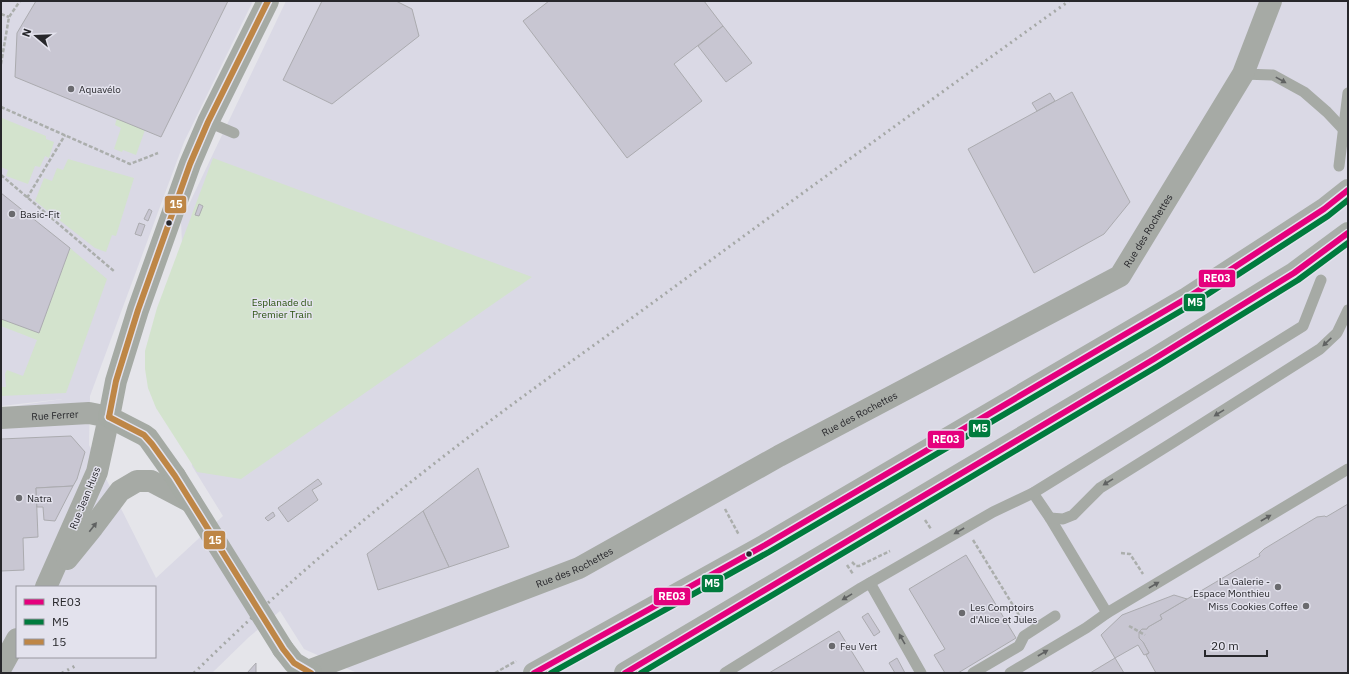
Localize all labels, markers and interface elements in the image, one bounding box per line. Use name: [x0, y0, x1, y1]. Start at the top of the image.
north arrow: [16, 16, 56, 56]
text: N: [19, 27, 34, 39]
one-way arrow: [1275, 76, 1287, 83]
place label: Aquavélo: [79, 83, 121, 96]
marker: Aquavélo: [66, 84, 76, 94]
street label: Rue des Rochettes: [1120, 191, 1175, 270]
line badge: 15: [164, 195, 187, 214]
text: 15: [169, 197, 183, 211]
place label: Basic-Fit: [20, 208, 60, 221]
marker: Basic-Fit: [7, 209, 17, 219]
unlabelled marker: [164, 218, 174, 228]
line badge: RE03: [1198, 269, 1236, 288]
text: RE03: [1203, 271, 1231, 285]
line badge: M5: [1183, 293, 1206, 312]
text: M5: [1187, 295, 1203, 309]
park label: Esplanade du Premier Train: [252, 296, 312, 321]
one-way arrow: [1322, 337, 1332, 347]
street label: Rue des Rochettes: [819, 388, 900, 439]
street label: Rue Ferrer: [31, 407, 79, 423]
one-way arrow: [1213, 410, 1224, 417]
line badge: M5: [968, 419, 991, 438]
text: M5: [972, 421, 988, 435]
line badge: RE03: [927, 430, 965, 449]
text: RE03: [932, 432, 960, 446]
street label: Rue Jean Huss: [67, 465, 103, 531]
one-way arrow: [1102, 479, 1114, 486]
place label: Natra: [27, 492, 53, 505]
marker: Natra: [14, 493, 24, 503]
one-way arrow: [1260, 515, 1272, 522]
one-way arrow: [89, 521, 98, 532]
one-way arrow: [953, 528, 965, 535]
line badge: 15: [203, 530, 226, 550]
text: 15: [208, 533, 222, 547]
street label: Rue des Rochettes: [534, 544, 615, 590]
unlabelled marker: [744, 549, 754, 559]
line badge: M5: [701, 574, 724, 593]
place label: La Galerie - Espace Monthieu: [1193, 575, 1270, 600]
text: M5: [704, 576, 720, 590]
one-way arrow: [1148, 582, 1160, 589]
marker: La Galerie - Espace Monthieu: [1273, 582, 1283, 592]
legend: [16, 586, 156, 658]
line badge: RE03: [653, 587, 691, 606]
text: RE03: [658, 589, 686, 603]
one-way arrow: [842, 593, 852, 601]
text: RE03: [52, 594, 81, 609]
place label: Miss Cookies Coffee: [1208, 600, 1299, 613]
place label: Les Comptoirs d'Alice et Jules: [970, 601, 1038, 626]
marker: Miss Cookies Coffee: [1301, 601, 1311, 611]
marker: Les Comptoirs d'Alice et Jules: [957, 608, 967, 618]
text: M5: [52, 614, 69, 629]
scale bar: [1205, 632, 1267, 658]
one-way arrow: [898, 633, 905, 645]
text: 15: [52, 634, 66, 649]
text: 20 m: [1211, 638, 1239, 653]
place label: Feu Vert: [840, 640, 878, 653]
marker: Feu Vert: [827, 641, 837, 651]
one-way arrow: [1037, 649, 1049, 656]

